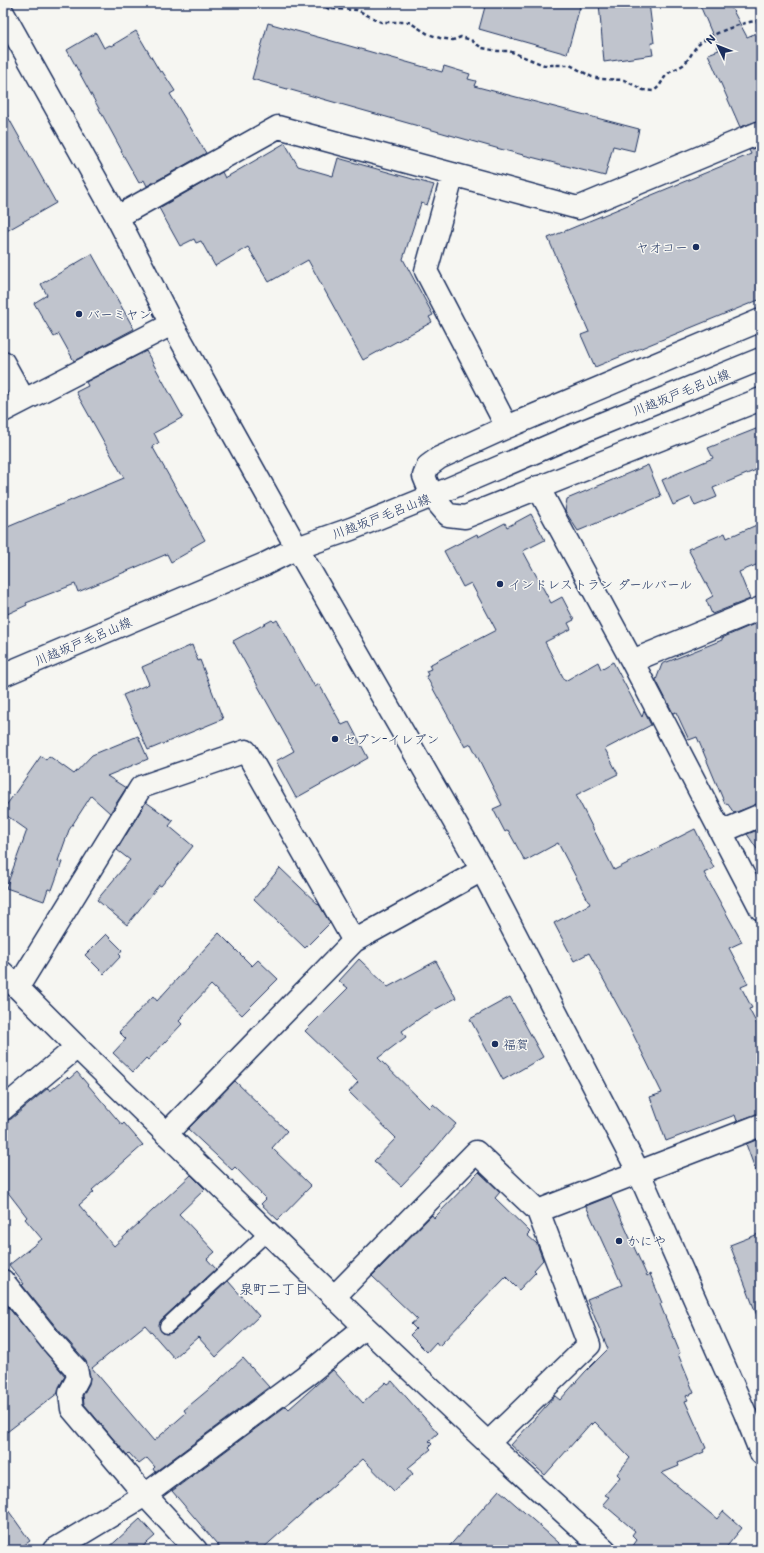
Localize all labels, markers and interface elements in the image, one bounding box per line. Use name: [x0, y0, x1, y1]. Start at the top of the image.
north arrow: [698, 26, 738, 66]
text: N: [702, 31, 719, 47]
place label: ヤオコー: [636, 238, 688, 255]
marker: ヤオコー: [691, 242, 701, 252]
place label: バーミヤン: [87, 305, 152, 322]
marker: バーミヤン: [74, 309, 84, 319]
street label: 川越坂戸毛呂山線: [629, 364, 733, 419]
street label: 川越坂戸毛呂山線: [329, 489, 433, 542]
place label: インドレストラン ダールバール: [508, 575, 692, 592]
marker: インドレストラン ダールバール: [495, 579, 505, 589]
street label: 川越坂戸毛呂山線: [32, 612, 135, 669]
place label: セブン-イレブン: [343, 730, 440, 747]
marker: セブン-イレブン: [330, 734, 340, 744]
place label: 福賀: [503, 1035, 529, 1052]
marker: 福賀: [490, 1039, 500, 1049]
place label: かにや: [627, 1232, 666, 1249]
marker: かにや: [614, 1236, 624, 1246]
district label: 泉町二丁目: [239, 1279, 309, 1298]

